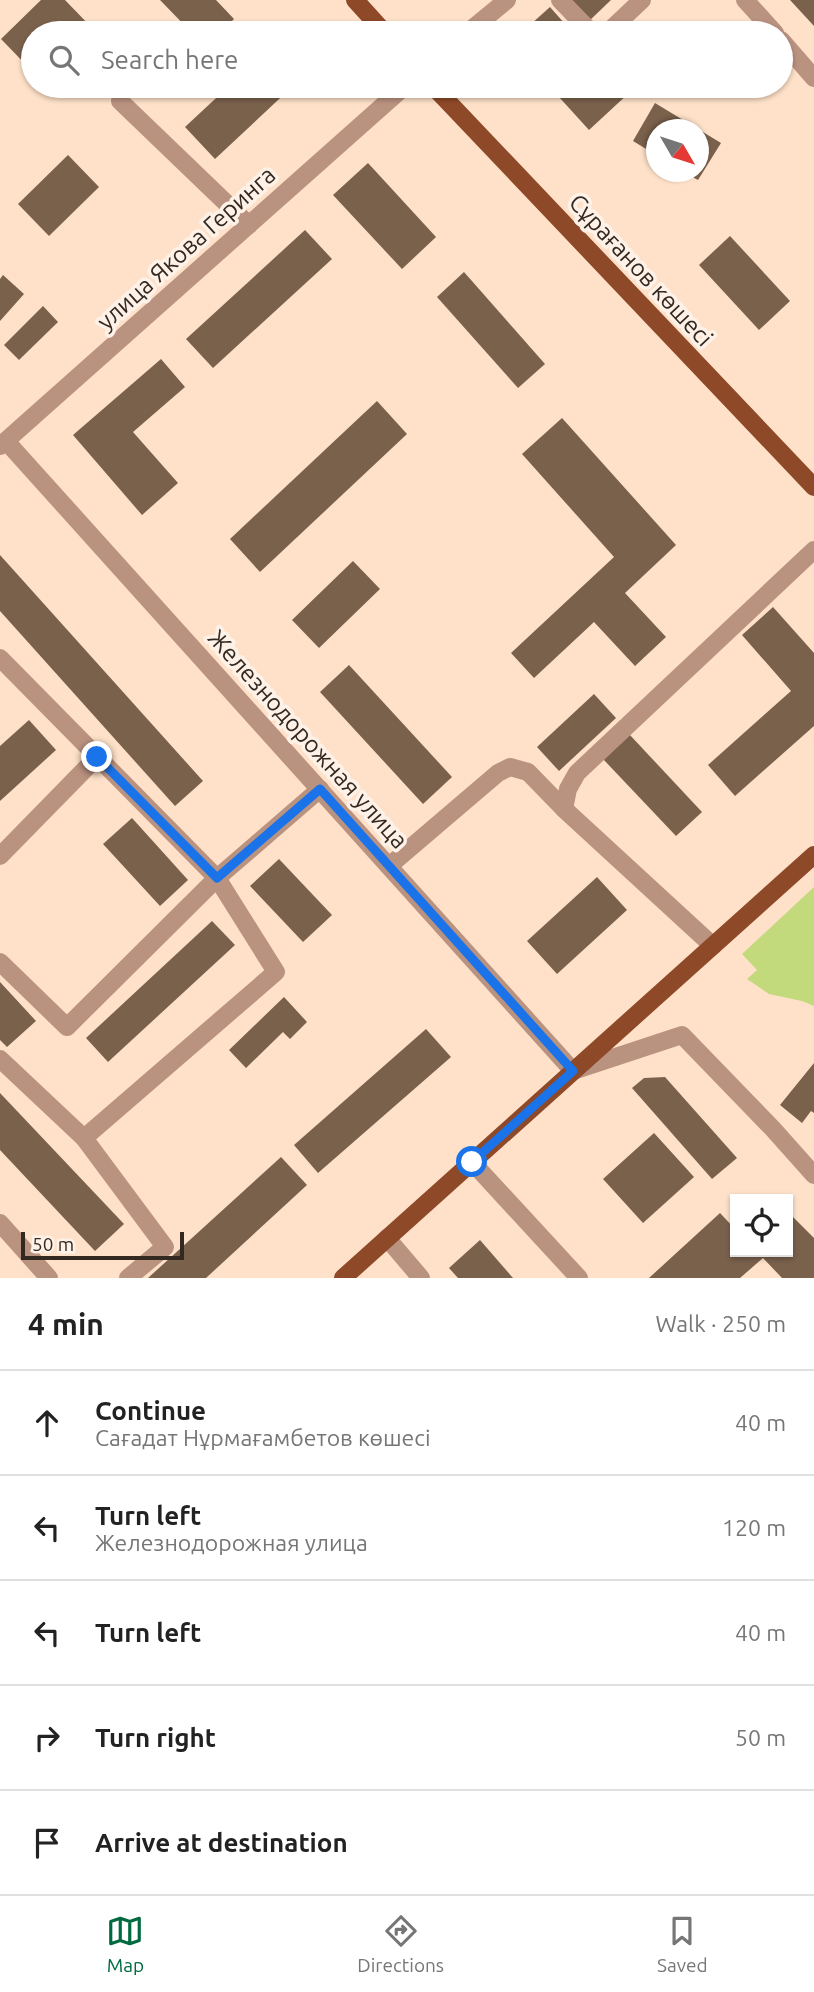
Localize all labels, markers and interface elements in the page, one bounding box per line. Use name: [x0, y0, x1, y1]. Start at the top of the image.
search box: [21, 21, 793, 98]
icon: search: [45, 41, 83, 79]
text: Search here: [101, 45, 238, 74]
north arrow: [646, 119, 709, 182]
street label: улица Якова Геринга: [91, 161, 281, 335]
street label: Сұрағанов көшесі: [564, 189, 718, 351]
street label: Железнодорожная улица: [203, 624, 413, 854]
route end: [81, 741, 112, 772]
route start: [456, 1146, 487, 1177]
map controls: [730, 1194, 793, 1257]
button: locate: [730, 1194, 793, 1257]
scale bar: [21, 1229, 184, 1261]
text: 50 m: [32, 1233, 74, 1255]
text: 4 min: [28, 1307, 104, 1341]
text: Walk · 250 m: [655, 1311, 786, 1336]
text: Continue: [95, 1396, 206, 1425]
icon: ahead: [28, 1404, 66, 1442]
text: 40 m: [735, 1410, 786, 1435]
text: Сағадат Нұрмағамбетов көшесі: [95, 1425, 431, 1450]
text: Turn left: [95, 1501, 201, 1530]
icon: left: [28, 1509, 66, 1547]
text: 120 m: [722, 1515, 786, 1540]
text: Железнодорожная улица: [95, 1530, 368, 1555]
icon: left: [28, 1614, 66, 1652]
text: Turn left: [95, 1618, 201, 1647]
text: 40 m: [735, 1620, 786, 1645]
icon: right: [28, 1719, 66, 1757]
text: Turn right: [95, 1723, 216, 1752]
text: 50 m: [735, 1725, 786, 1750]
icon: arrive: [28, 1824, 66, 1862]
text: Arrive at destination: [95, 1828, 348, 1857]
tab: Map: [106, 1912, 144, 1976]
tab: Directions: [357, 1912, 444, 1976]
tab: Saved: [657, 1912, 708, 1976]

